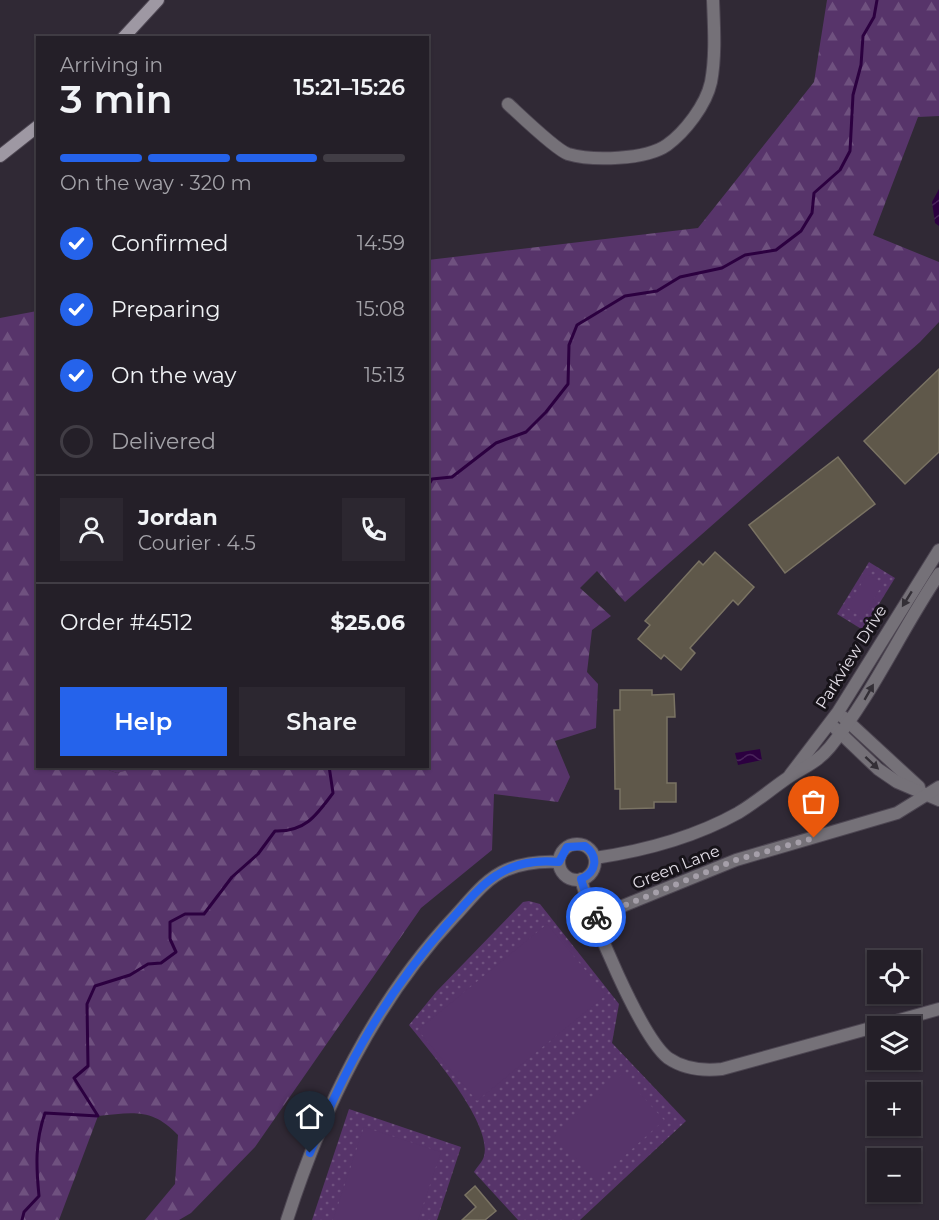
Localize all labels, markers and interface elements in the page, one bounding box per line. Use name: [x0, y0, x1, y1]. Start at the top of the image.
text: Arriving in: [60, 53, 163, 77]
text: 15:21–15:26: [293, 74, 405, 101]
text: 3 min: [60, 75, 173, 123]
text: On the way · 320 m: [60, 171, 252, 195]
icon: check: [60, 227, 93, 260]
text: Confirmed: [111, 230, 228, 257]
text: 14:59: [357, 231, 405, 255]
icon: check: [60, 293, 93, 326]
text: Preparing: [111, 296, 220, 323]
text: 15:08: [356, 297, 405, 321]
icon: check: [60, 359, 93, 392]
text: On the way: [111, 362, 236, 389]
text: 15:13: [364, 363, 405, 387]
text: Delivered: [111, 428, 216, 455]
button: person: [60, 498, 123, 561]
button: phone: [342, 498, 405, 561]
text: Jordan: [138, 504, 218, 531]
text: Courier · 4.5: [138, 531, 256, 555]
one-way arrow: [901, 591, 912, 607]
street label: Parkview Drive: [811, 602, 891, 712]
text: Order #4512: [60, 609, 193, 636]
text: $25.06: [330, 609, 405, 636]
one-way arrow: [864, 683, 874, 700]
button: Help: [60, 687, 227, 756]
button: Share: [239, 687, 405, 756]
one-way arrow: [864, 756, 879, 770]
pin: [788, 776, 839, 838]
icon: bag: [797, 785, 830, 818]
street label: Green Lane: [630, 841, 722, 893]
courier: [566, 887, 626, 947]
icon: bike: [580, 901, 613, 934]
map controls: [867, 950, 921, 1202]
button: locate: [867, 950, 921, 1004]
button: layers: [867, 1016, 921, 1070]
button: +: [867, 1082, 921, 1136]
pin: [284, 1091, 335, 1153]
icon: home: [293, 1100, 326, 1133]
button: −: [867, 1148, 921, 1202]

